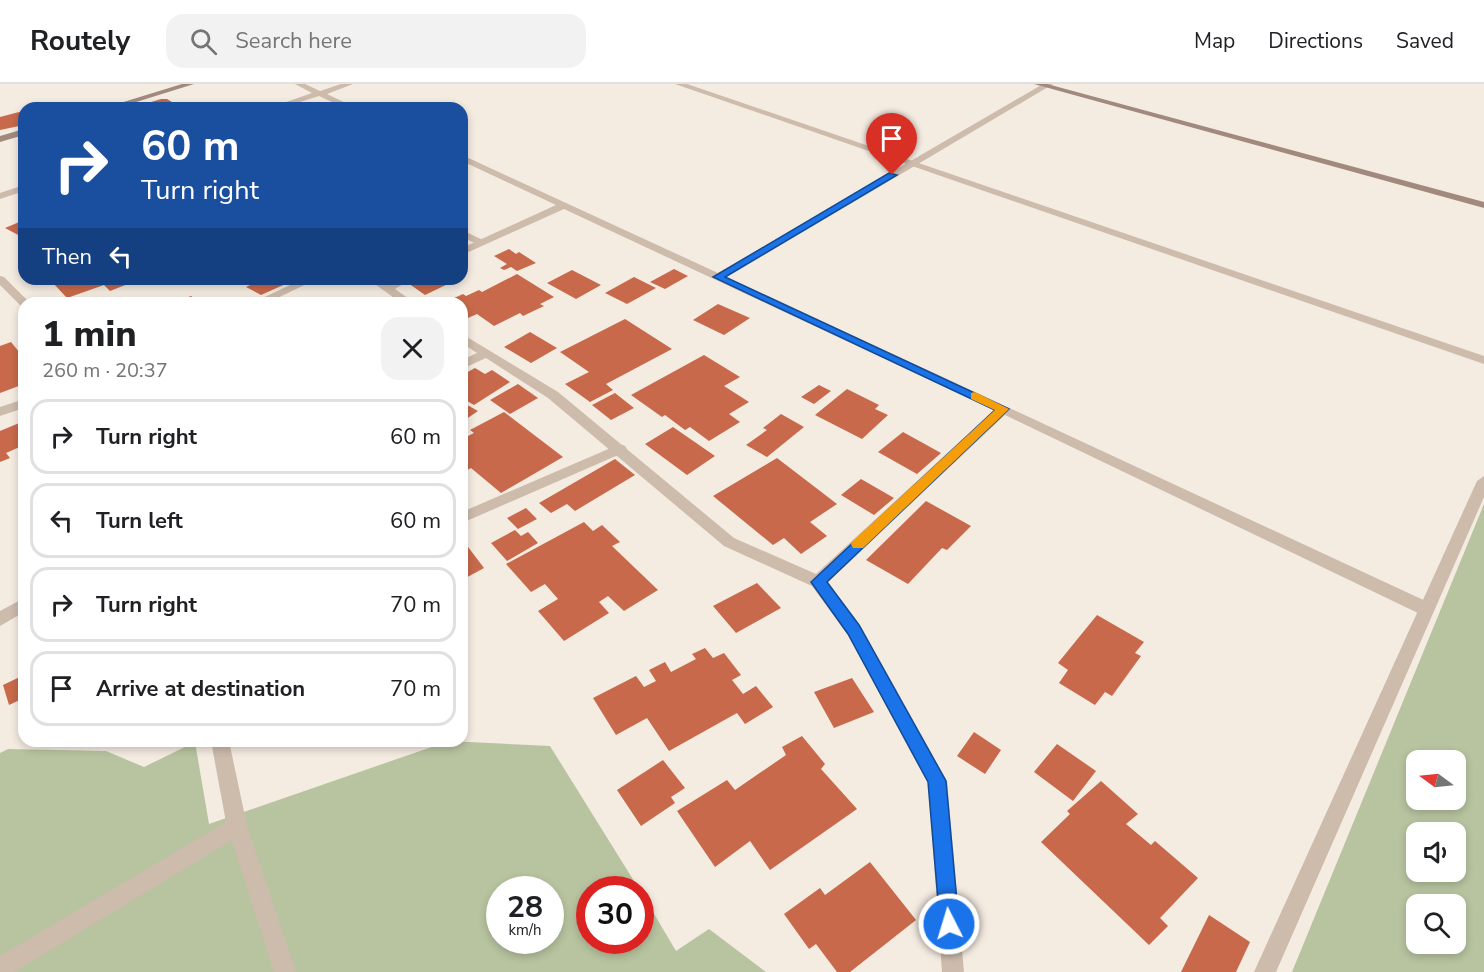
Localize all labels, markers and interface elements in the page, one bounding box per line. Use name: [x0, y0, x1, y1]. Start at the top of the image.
search box: [166, 14, 586, 68]
text: Routely: [30, 22, 130, 60]
icon: search: [187, 25, 220, 58]
text: Search here: [235, 26, 352, 56]
text: Map: [1194, 27, 1235, 55]
text: Directions: [1268, 27, 1363, 55]
text: Saved: [1396, 27, 1454, 55]
pin: [866, 113, 917, 175]
text: 60 m: [141, 118, 240, 175]
icon: arrive: [875, 122, 908, 155]
icon: right: [42, 126, 120, 204]
text: Turn right: [141, 172, 259, 209]
icon: left: [104, 240, 137, 273]
text: Then: [42, 242, 92, 272]
text: 1 min: [42, 310, 137, 359]
button: close: [381, 317, 444, 380]
text: 260 m · 20:37: [42, 357, 168, 384]
icon: right: [45, 420, 78, 453]
text: Turn right: [96, 422, 197, 452]
text: 60 m: [390, 422, 441, 452]
icon: left: [45, 504, 78, 537]
text: Turn left: [96, 506, 183, 536]
text: 60 m: [390, 506, 441, 536]
icon: right: [45, 588, 78, 621]
text: Turn right: [96, 590, 197, 620]
text: 70 m: [390, 590, 441, 620]
icon: arrive: [45, 672, 78, 705]
text: Arrive at destination: [96, 674, 305, 704]
text: 70 m: [390, 674, 441, 704]
north arrow: [1406, 750, 1466, 810]
map controls: [1406, 750, 1466, 954]
button: sound: [1406, 822, 1466, 882]
speed limit sign: 30: [576, 876, 654, 954]
text: 28: [507, 887, 543, 928]
position arrow: [917, 892, 981, 956]
button: search: [1406, 894, 1466, 954]
text: km/h: [508, 920, 542, 940]

